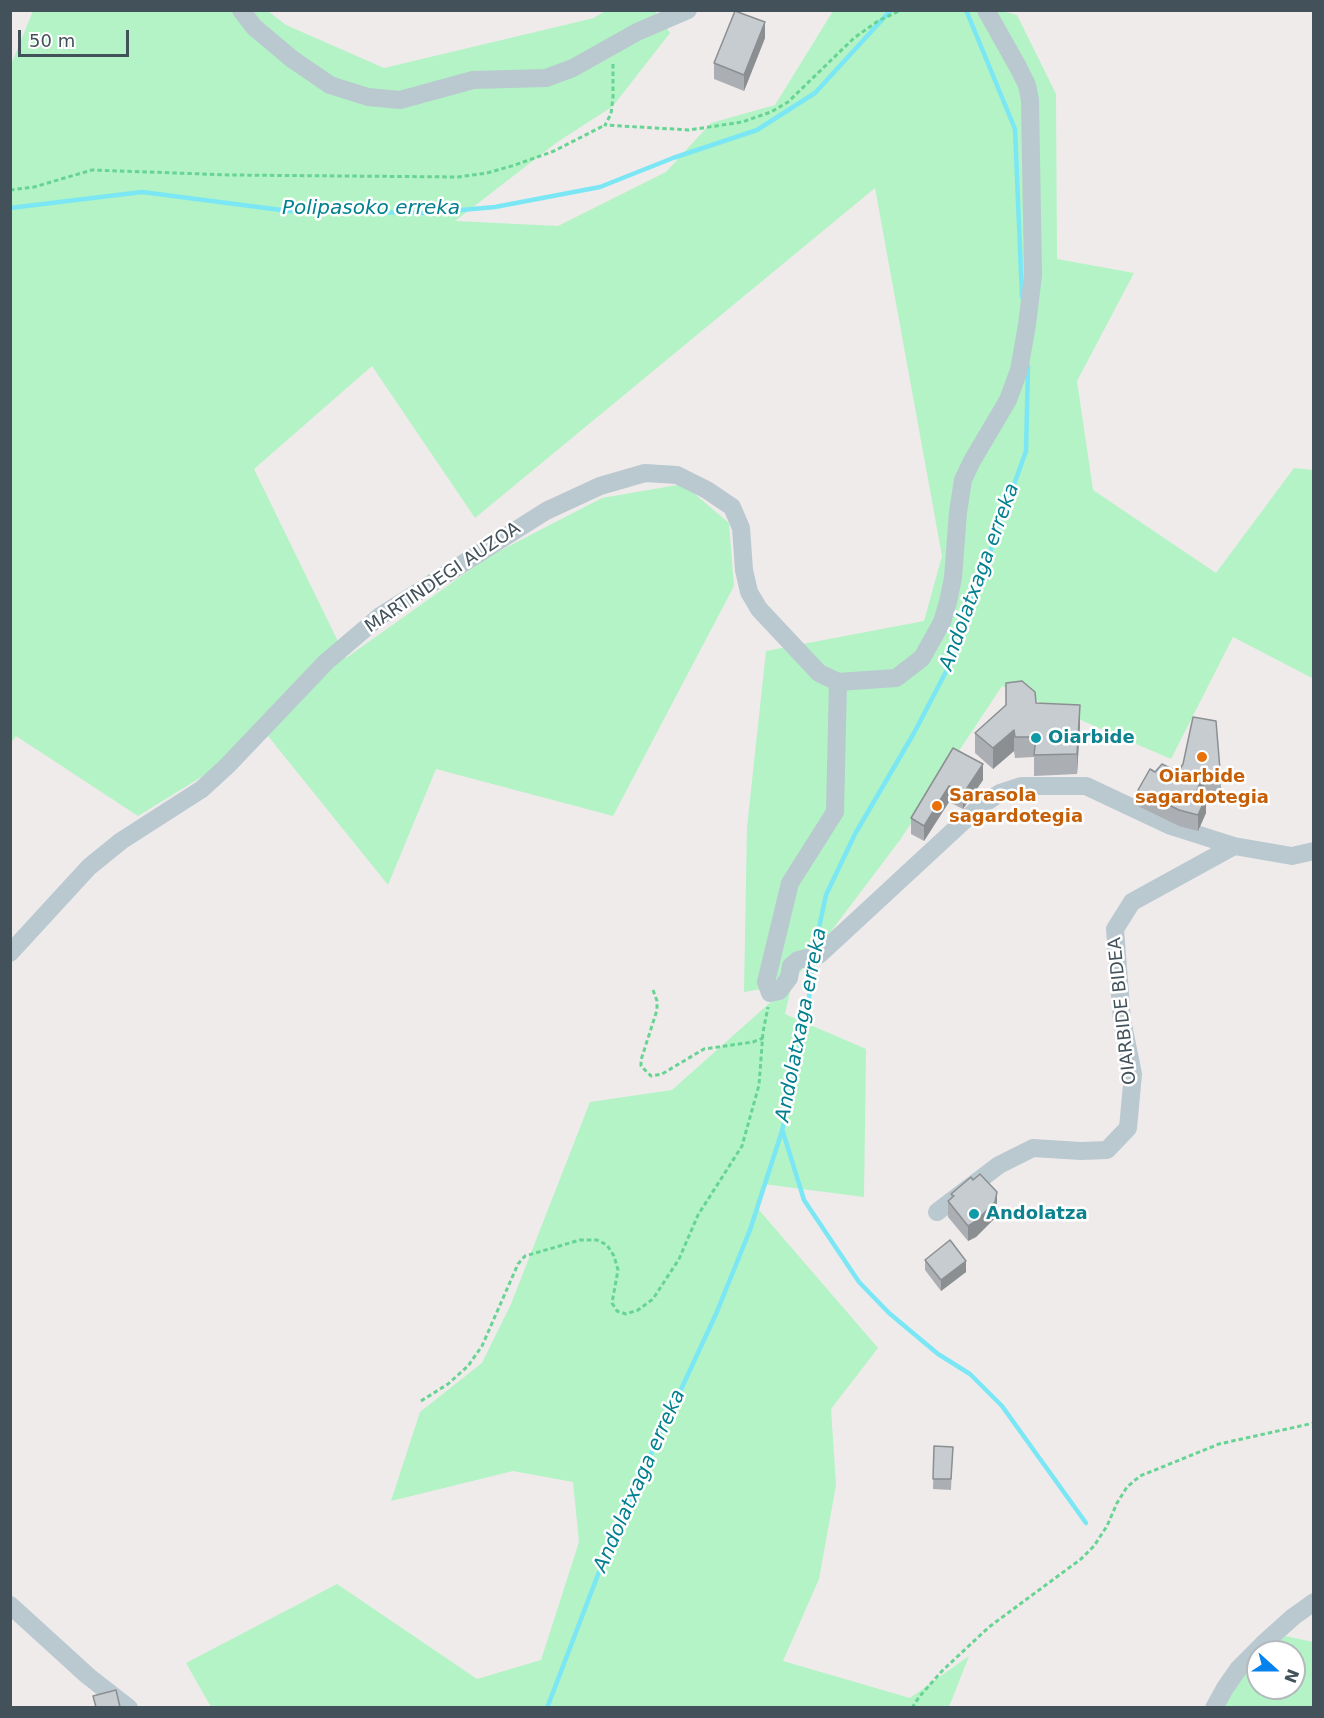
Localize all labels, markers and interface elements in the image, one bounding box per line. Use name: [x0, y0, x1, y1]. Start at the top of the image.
scale bar: [21, 18, 132, 56]
text: 50 m: [29, 30, 75, 51]
water label: Polipasoko erreka: [282, 197, 460, 221]
water label: Andolatxaga erreka: [935, 480, 1025, 674]
street label: MARTINDEGI AUZOA: [361, 518, 525, 638]
place label: Oiarbide: [1048, 727, 1135, 749]
marker: Oiarbide: [1029, 731, 1043, 745]
marker: Oiarbide sagardotegia: [1195, 750, 1209, 764]
place label: Oiarbide sagardotegia: [1135, 766, 1269, 808]
place label: Sarasola sagardotegia: [949, 785, 1083, 828]
marker: Sarasola sagardotegia: [930, 799, 944, 813]
water label: Andolatxaga erreka: [771, 926, 833, 1124]
street label: OIARBIDE BIDEA: [1105, 936, 1141, 1086]
place label: Andolatza: [986, 1203, 1088, 1225]
marker: Andolatza: [967, 1207, 981, 1221]
water label: Andolatxaga erreka: [589, 1386, 691, 1576]
north arrow: [1246, 1640, 1306, 1700]
text: N: [1280, 1666, 1303, 1686]

